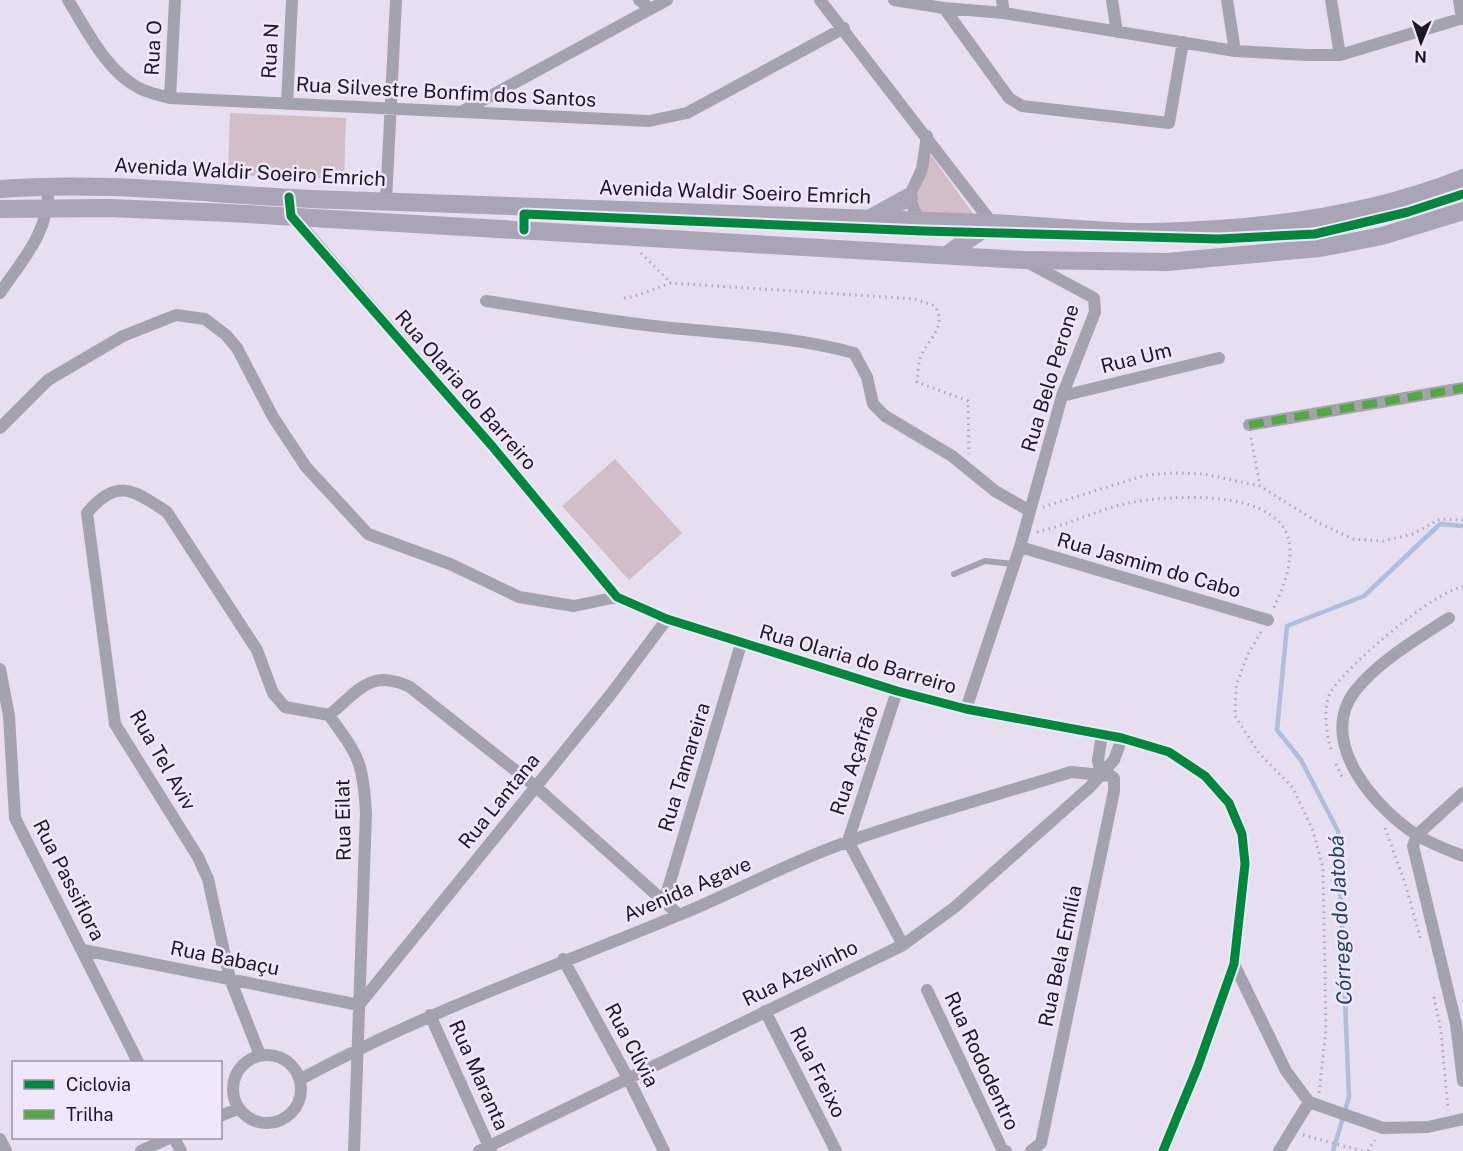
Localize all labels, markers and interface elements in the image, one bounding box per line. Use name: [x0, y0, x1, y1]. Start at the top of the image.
north arrow: [1391, 12, 1451, 72]
street label: Rua O: [140, 20, 166, 76]
street label: Rua N: [257, 22, 283, 80]
text: N: [1414, 47, 1427, 66]
street label: Rua Silvestre Bonfim dos Santos: [295, 72, 597, 112]
street label: Avenida Waldir Soeiro Emrich: [114, 153, 386, 191]
street label: Avenida Waldir Soeiro Emrich: [599, 175, 871, 209]
street label: Rua Belo Perone: [1016, 301, 1084, 455]
street label: Rua Olaria do Barreiro: [390, 305, 542, 475]
street label: Rua Um: [1098, 338, 1174, 378]
street label: Rua Jasmim do Cabo: [1054, 527, 1244, 603]
street label: Rua Olaria do Barreiro: [757, 619, 959, 699]
street label: Rua Tamareira: [653, 700, 715, 834]
street label: Rua Açafrão: [825, 702, 883, 818]
street label: Rua Tel Aviv: [125, 706, 201, 814]
street label: Rua Lantana: [453, 749, 545, 853]
street label: Rua Eilat: [330, 779, 356, 861]
street label: Rua Passiflora: [28, 815, 110, 945]
water label: Córrego do Jatobá: [1323, 834, 1357, 1006]
street label: Avenida Agave: [619, 851, 755, 927]
street label: Rua Bela Emília: [1033, 883, 1087, 1029]
street label: Rua Azevinho: [738, 935, 862, 1011]
street label: Rua Babaçu: [168, 936, 282, 980]
street label: Rua Rododentro: [939, 988, 1025, 1134]
street label: Rua Clívia: [600, 999, 664, 1091]
street label: Rua Maranta: [444, 1016, 514, 1134]
street label: Rua Freixo: [785, 1022, 851, 1122]
legend: [12, 1061, 222, 1139]
text: Ciclovia: [66, 1074, 131, 1095]
text: Trilha: [66, 1104, 113, 1125]

